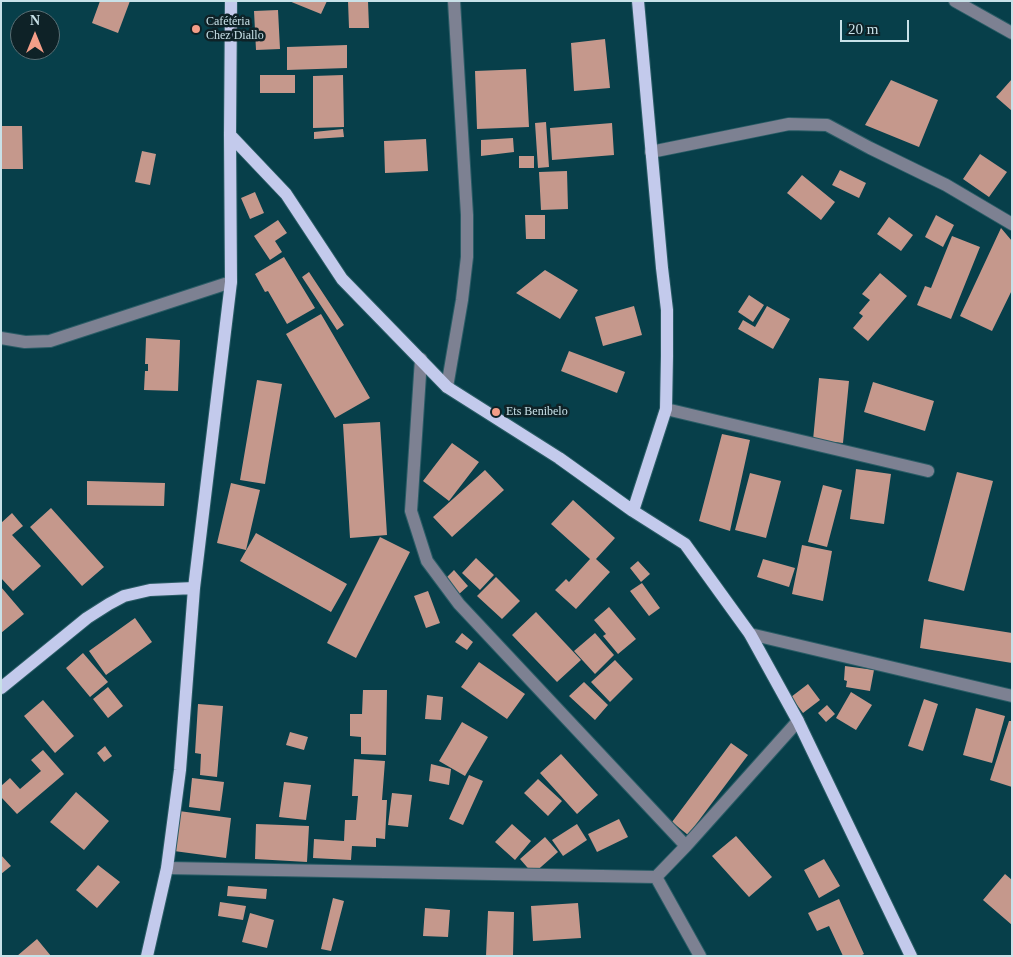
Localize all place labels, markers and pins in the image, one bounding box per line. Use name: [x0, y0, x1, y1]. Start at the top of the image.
place label: Cafétéria Chez Diallo: [206, 15, 264, 43]
marker: Cafétéria Chez Diallo: [190, 23, 202, 35]
place label: Ets Benibelo: [506, 405, 568, 419]
marker: Ets Benibelo: [490, 406, 502, 418]

